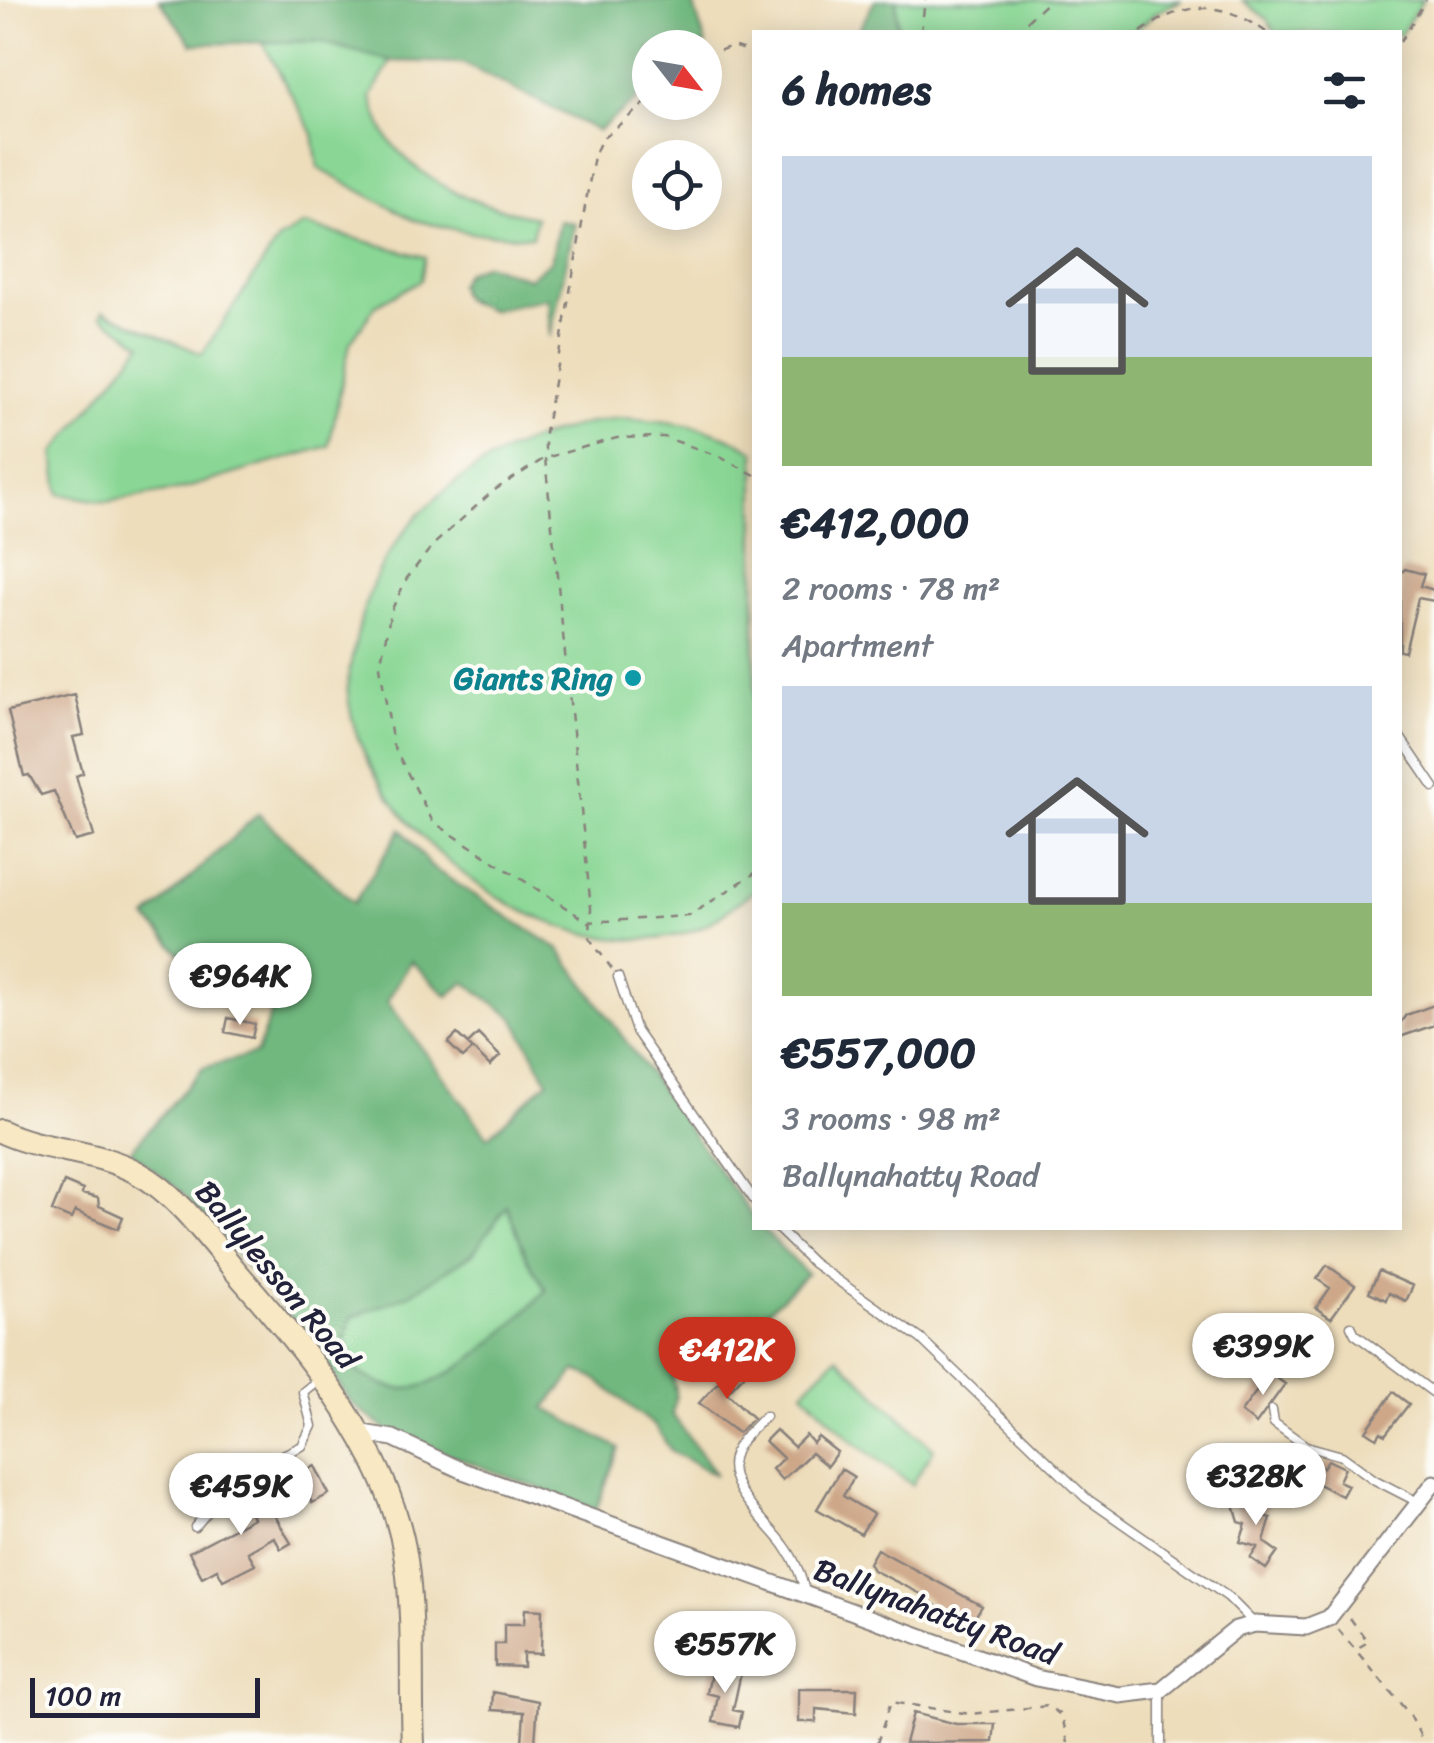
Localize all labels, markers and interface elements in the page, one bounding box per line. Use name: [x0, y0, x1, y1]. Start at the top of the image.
north arrow: [632, 30, 722, 120]
map controls: [632, 30, 722, 230]
text: 6 homes: [782, 53, 931, 127]
icon: filters: [1317, 63, 1372, 118]
button: locate: [632, 140, 722, 230]
icon: home: [987, 221, 1167, 401]
text: €412,000: [782, 486, 969, 560]
text: 2 rooms · 78 m²: [782, 560, 1000, 617]
text: Apartment: [782, 617, 933, 674]
place label: Giants Ring: [454, 650, 613, 707]
marker: Giants Ring: [622, 667, 644, 689]
icon: home: [987, 751, 1167, 931]
pin: €964K: [170, 943, 310, 1028]
text: €964K: [191, 947, 289, 1004]
text: €557,000: [782, 1016, 976, 1090]
text: 3 rooms · 98 m²: [782, 1090, 1001, 1147]
text: Ballynahatty Road: [782, 1147, 1039, 1204]
street label: Ballylesson Road: [180, 1167, 376, 1385]
pin: €399K: [1193, 1313, 1333, 1398]
pin: €412K: [657, 1317, 797, 1402]
text: €399K: [1214, 1317, 1312, 1374]
text: €412K: [681, 1321, 773, 1378]
pin: €328K: [1186, 1443, 1326, 1528]
text: €328K: [1208, 1447, 1304, 1504]
pin: €459K: [171, 1453, 311, 1538]
text: €459K: [191, 1457, 291, 1514]
street label: Ballynahatty Road: [806, 1541, 1068, 1683]
pin: €557K: [655, 1611, 795, 1696]
text: €557K: [676, 1615, 774, 1672]
text: 100 m: [45, 1671, 121, 1720]
scale bar: [30, 1673, 260, 1718]

